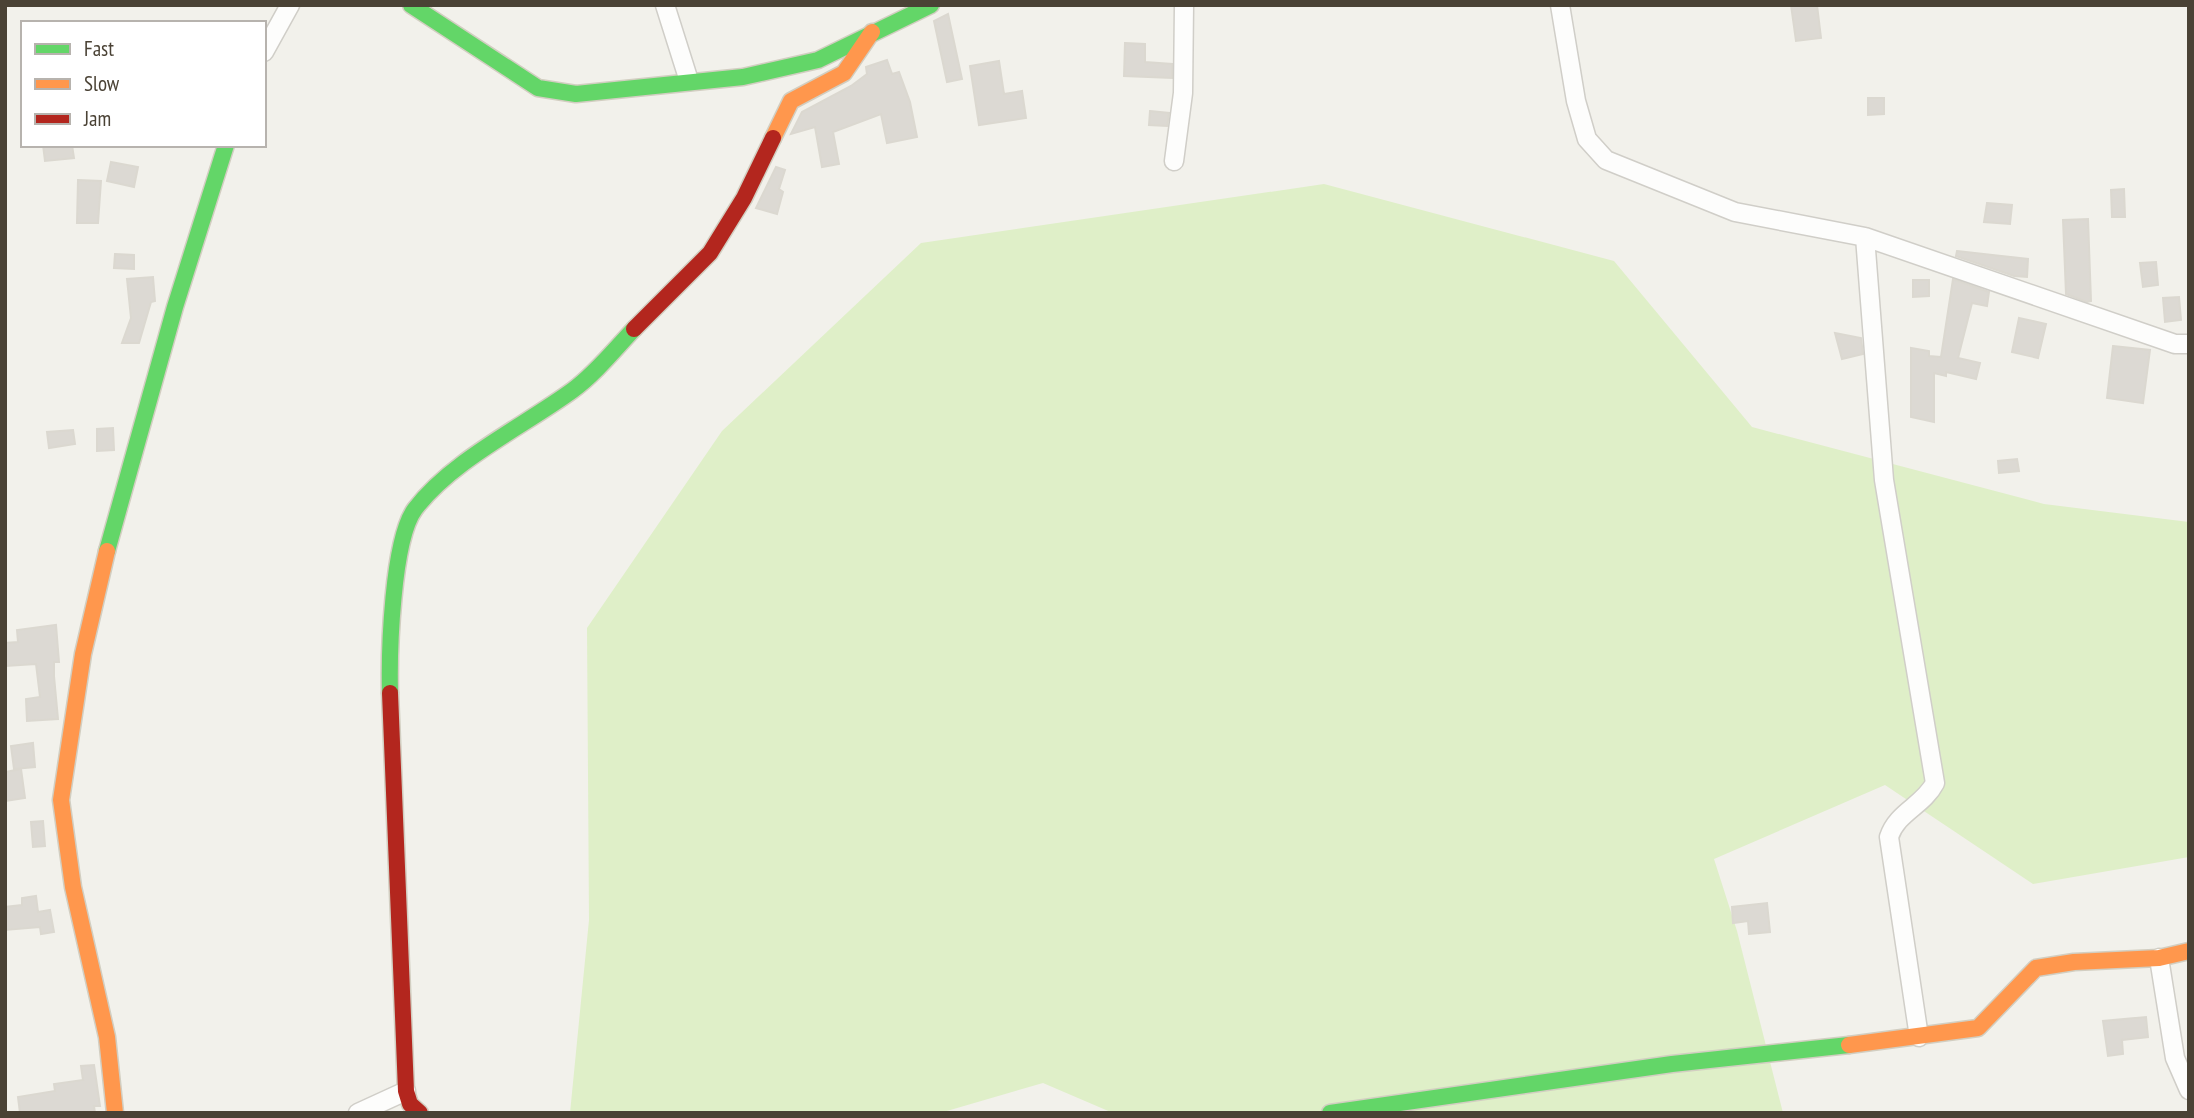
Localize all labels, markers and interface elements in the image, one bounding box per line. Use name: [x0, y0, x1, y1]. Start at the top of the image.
legend: [21, 21, 266, 147]
text: Fast: [84, 35, 114, 62]
text: Slow: [84, 70, 120, 97]
text: Jam: [83, 105, 111, 132]

